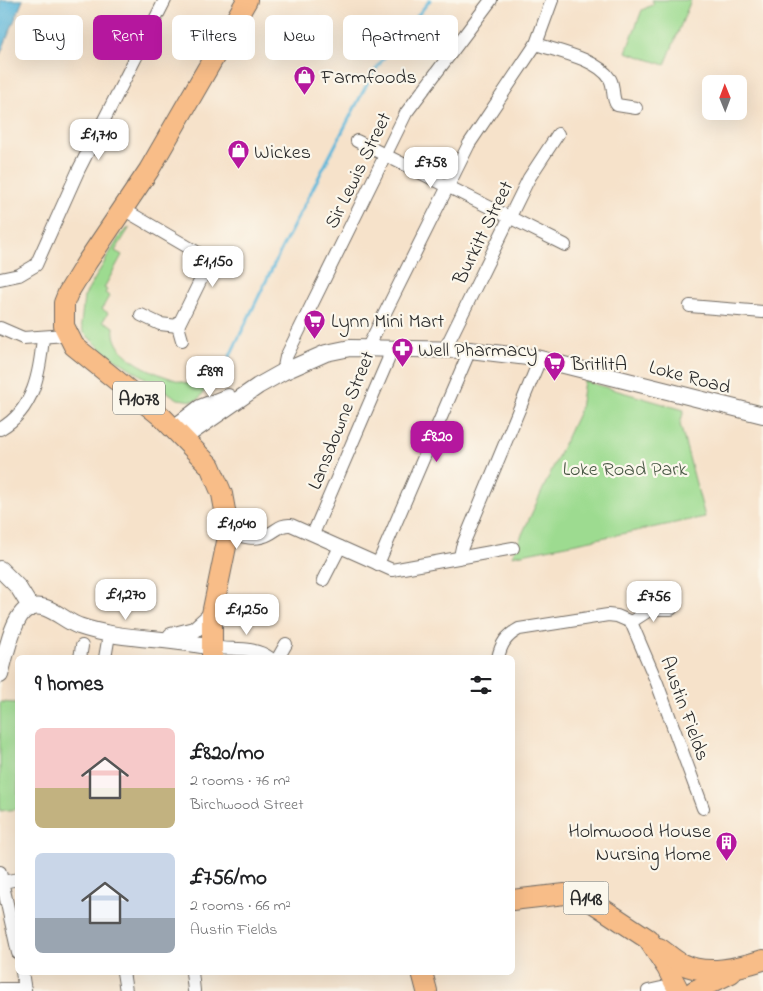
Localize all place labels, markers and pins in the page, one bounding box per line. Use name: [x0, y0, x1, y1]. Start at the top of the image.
shop icon: Farmfoods: [293, 64, 317, 95]
place label: Farmfoods: [320, 64, 417, 93]
pin: £1,710: [58, 119, 140, 161]
shop icon: Wickes: [226, 139, 250, 170]
place label: Wickes: [254, 139, 311, 168]
pin: £758: [401, 146, 461, 189]
pin: £1,150: [172, 246, 254, 288]
supermarket icon: Lynn Mini Mart: [303, 308, 327, 339]
place label: Lynn Mini Mart: [331, 308, 445, 337]
pharmacy icon: Well Pharmacy: [390, 337, 414, 368]
place label: Well Pharmacy: [418, 337, 537, 366]
supermarket icon: BritlitA: [543, 351, 567, 382]
place label: BritlitA: [570, 351, 627, 380]
pin: £899: [180, 356, 240, 398]
pin: £820: [407, 420, 467, 463]
pin: £1,040: [196, 508, 278, 550]
pin: £1,270: [85, 578, 167, 621]
pin: £756: [624, 580, 684, 623]
pin: £1,250: [206, 594, 288, 636]
place label: Holmwood House Nursing Home: [568, 818, 711, 871]
building icon: Holmwood House Nursing Home: [715, 830, 739, 861]

